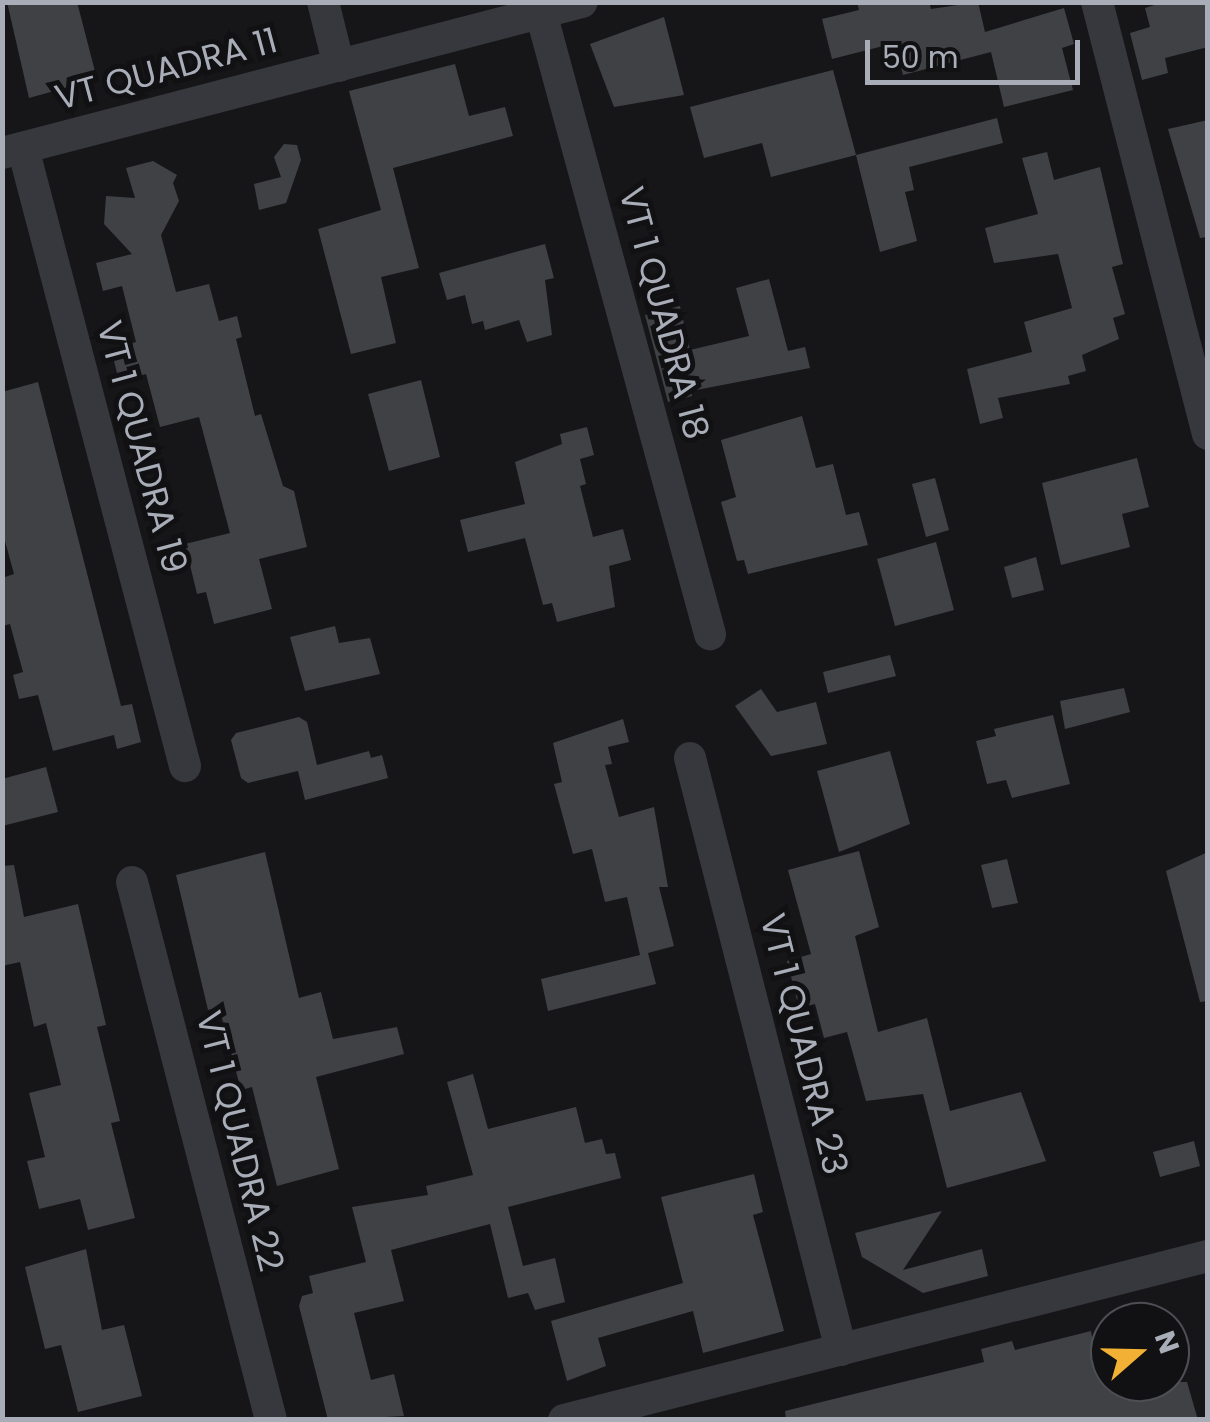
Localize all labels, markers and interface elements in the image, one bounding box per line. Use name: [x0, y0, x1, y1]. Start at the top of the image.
street label: VT QUADRA 11: [50, 19, 282, 119]
scale bar: [870, 20, 1085, 82]
text: 50 m: [882, 36, 959, 79]
street label: VT 1 QUADRA 18: [610, 182, 718, 444]
street label: VT 1 QUADRA 19: [88, 316, 196, 578]
street label: VT 1 QUADRA 23: [751, 909, 857, 1179]
street label: VT 1 QUADRA 22: [187, 1007, 293, 1275]
north arrow: [1090, 1302, 1190, 1402]
text: N: [1145, 1326, 1189, 1359]

